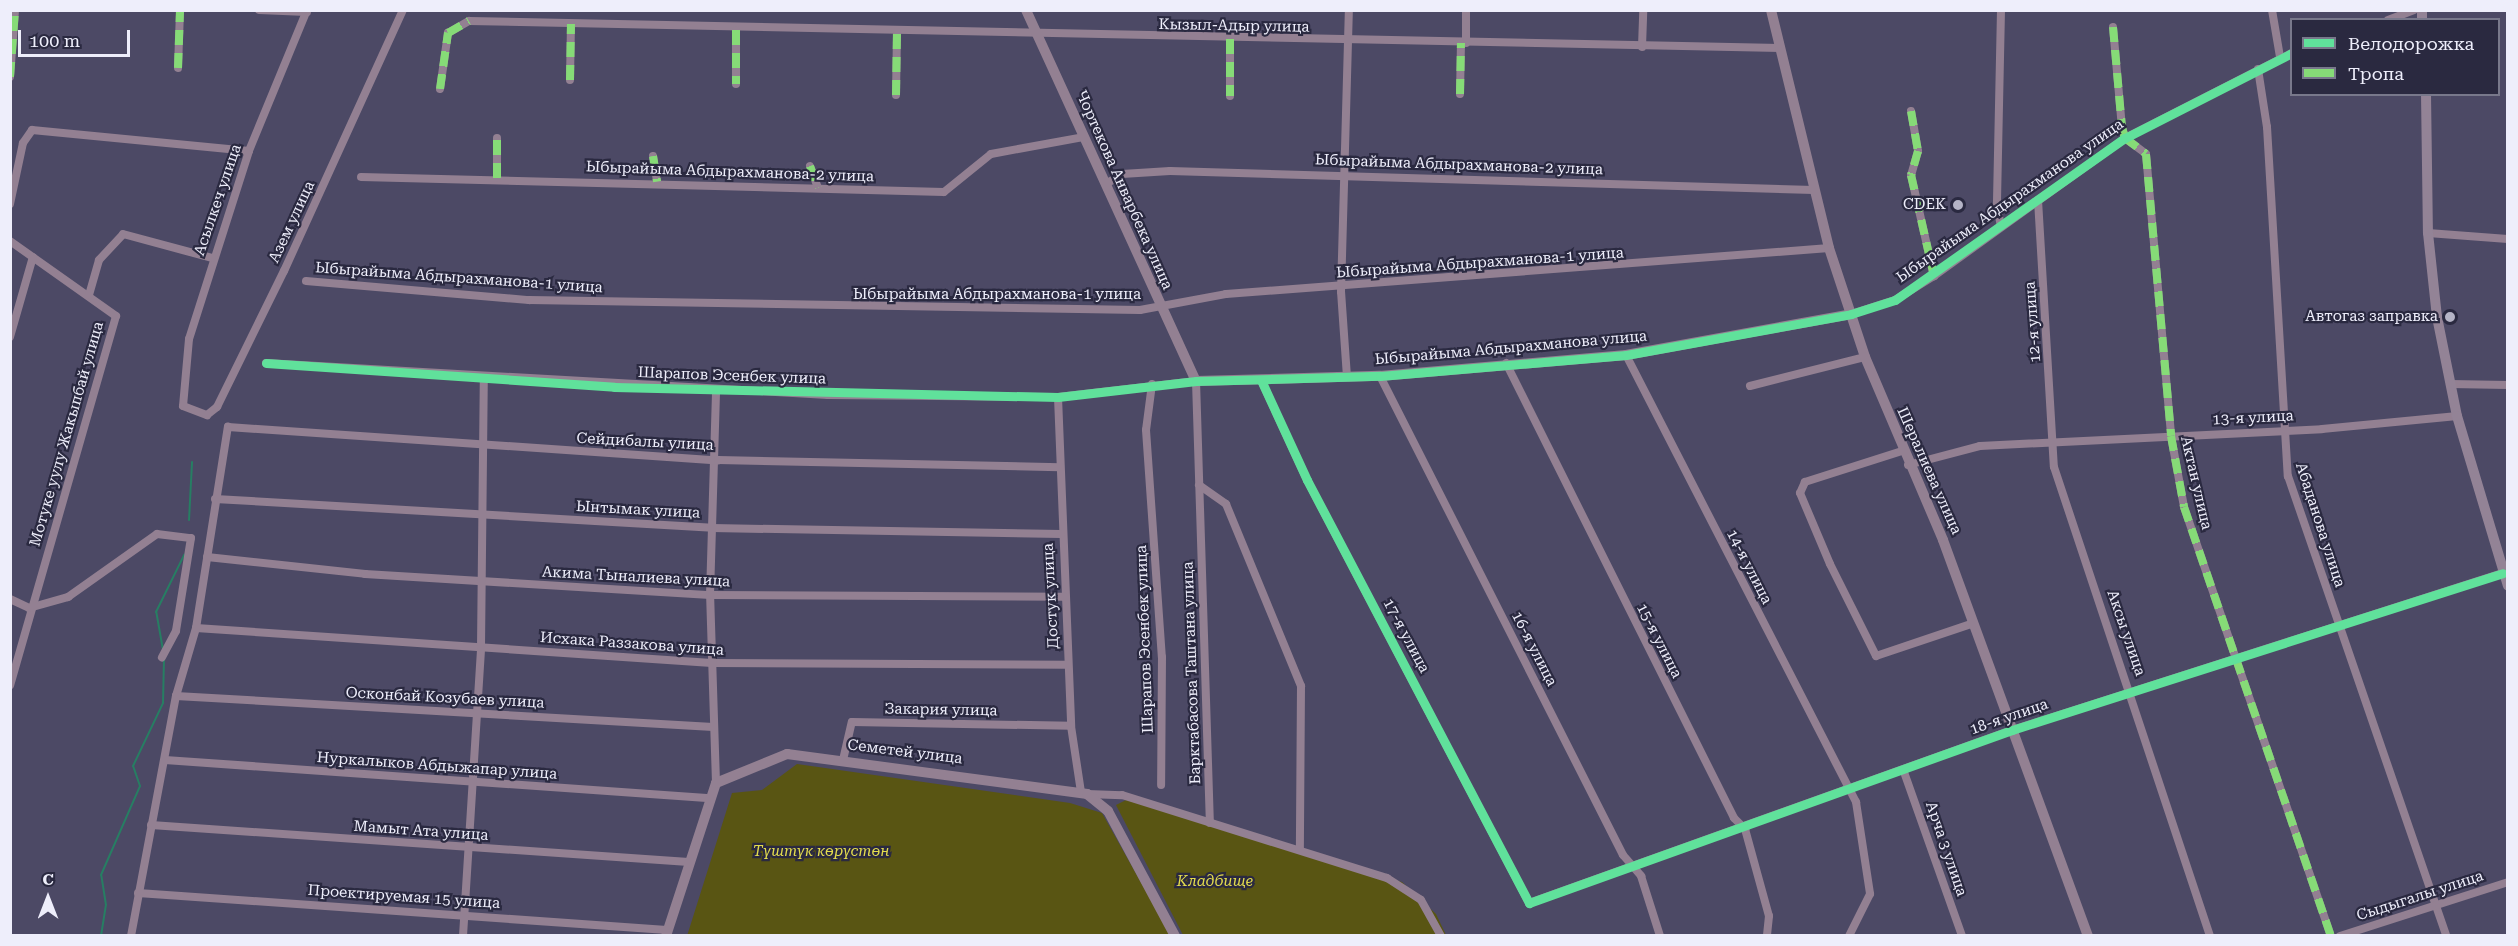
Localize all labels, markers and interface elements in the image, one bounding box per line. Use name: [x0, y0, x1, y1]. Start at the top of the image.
street label: Кызыл-Адыр улица: [1158, 16, 1310, 36]
scale bar: [21, 18, 134, 56]
legend: [2290, 18, 2500, 96]
text: 100 m: [29, 30, 80, 51]
text: Велодорожка: [2348, 33, 2474, 54]
text: Тропа: [2348, 63, 2404, 84]
street label: Чортекова Анварбека улица: [1072, 87, 1176, 293]
street label: Ыбырайыма Абдырахманова улица: [1893, 115, 2127, 287]
street label: Асылкеч улица: [190, 142, 246, 258]
street label: Ыбырайыма Абдырахманова-2 улица: [1315, 151, 1603, 179]
street label: Ыбырайыма Абдырахманова-2 улица: [586, 158, 874, 186]
street label: Азем улица: [265, 178, 319, 266]
place label: CDEK: [1903, 196, 1946, 214]
marker: CDEK: [1951, 198, 1965, 212]
street label: Ыбырайыма Абдырахманова-1 улица: [1336, 244, 1624, 282]
street label: Ыбырайыма Абдырахманова-1 улица: [315, 259, 603, 297]
street label: 12-я улица: [2021, 281, 2045, 363]
street label: Ыбырайыма Абдырахманова-1 улица: [853, 286, 1141, 304]
place label: Автогаз заправка: [2305, 308, 2438, 326]
marker: Автогаз заправка: [2443, 310, 2457, 324]
street label: Мотуке уулу Жакыпбай улица: [26, 319, 108, 549]
street label: Ыбырайыма Абдырахманова улица: [1374, 327, 1648, 369]
street label: Шарапов Эсенбек улица: [638, 364, 826, 388]
street label: Шералиева улица: [1893, 405, 1965, 537]
street label: 13-я улица: [2212, 407, 2294, 429]
street label: Сейдибалы улица: [576, 429, 714, 455]
street label: Актан улица: [2177, 434, 2215, 532]
street label: Абаданова улица: [2291, 460, 2349, 590]
street label: Ынтымак улица: [575, 498, 701, 522]
street label: 14-я улица: [1722, 527, 1776, 607]
street label: Достук улица: [1039, 543, 1063, 649]
street label: Шарапов Эсенбек улица: [1133, 545, 1157, 733]
street label: Барктабасова Таштана улица: [1179, 561, 1205, 785]
street label: Акима Тыналиева улица: [541, 563, 731, 591]
street label: Аксы улица: [2103, 588, 2149, 678]
street label: 17-я улица: [1379, 596, 1433, 676]
street label: 15-я улица: [1632, 601, 1686, 681]
street label: 16-я улица: [1507, 609, 1561, 689]
street label: Исхака Раззакова улица: [540, 629, 724, 659]
street label: Осконбай Козубаев улица: [345, 684, 545, 712]
street label: 18-я улица: [1968, 695, 2050, 739]
street label: Закария улица: [884, 700, 998, 720]
street label: Семетей улица: [847, 736, 963, 768]
street label: Нуркалыков Абдыжапар улица: [316, 749, 558, 783]
street label: Арча 3 улица: [1921, 799, 1971, 899]
street label: Мамыт Ата улица: [353, 817, 489, 845]
park label: Түштүк көрүстөн: [753, 843, 889, 861]
street label: Сыдыгалы улица: [2354, 867, 2486, 925]
north arrow: [18, 868, 78, 928]
text: С: [42, 870, 54, 889]
park label: Кладбище: [1177, 873, 1253, 891]
street label: Проектируемая 15 улица: [307, 881, 501, 913]

